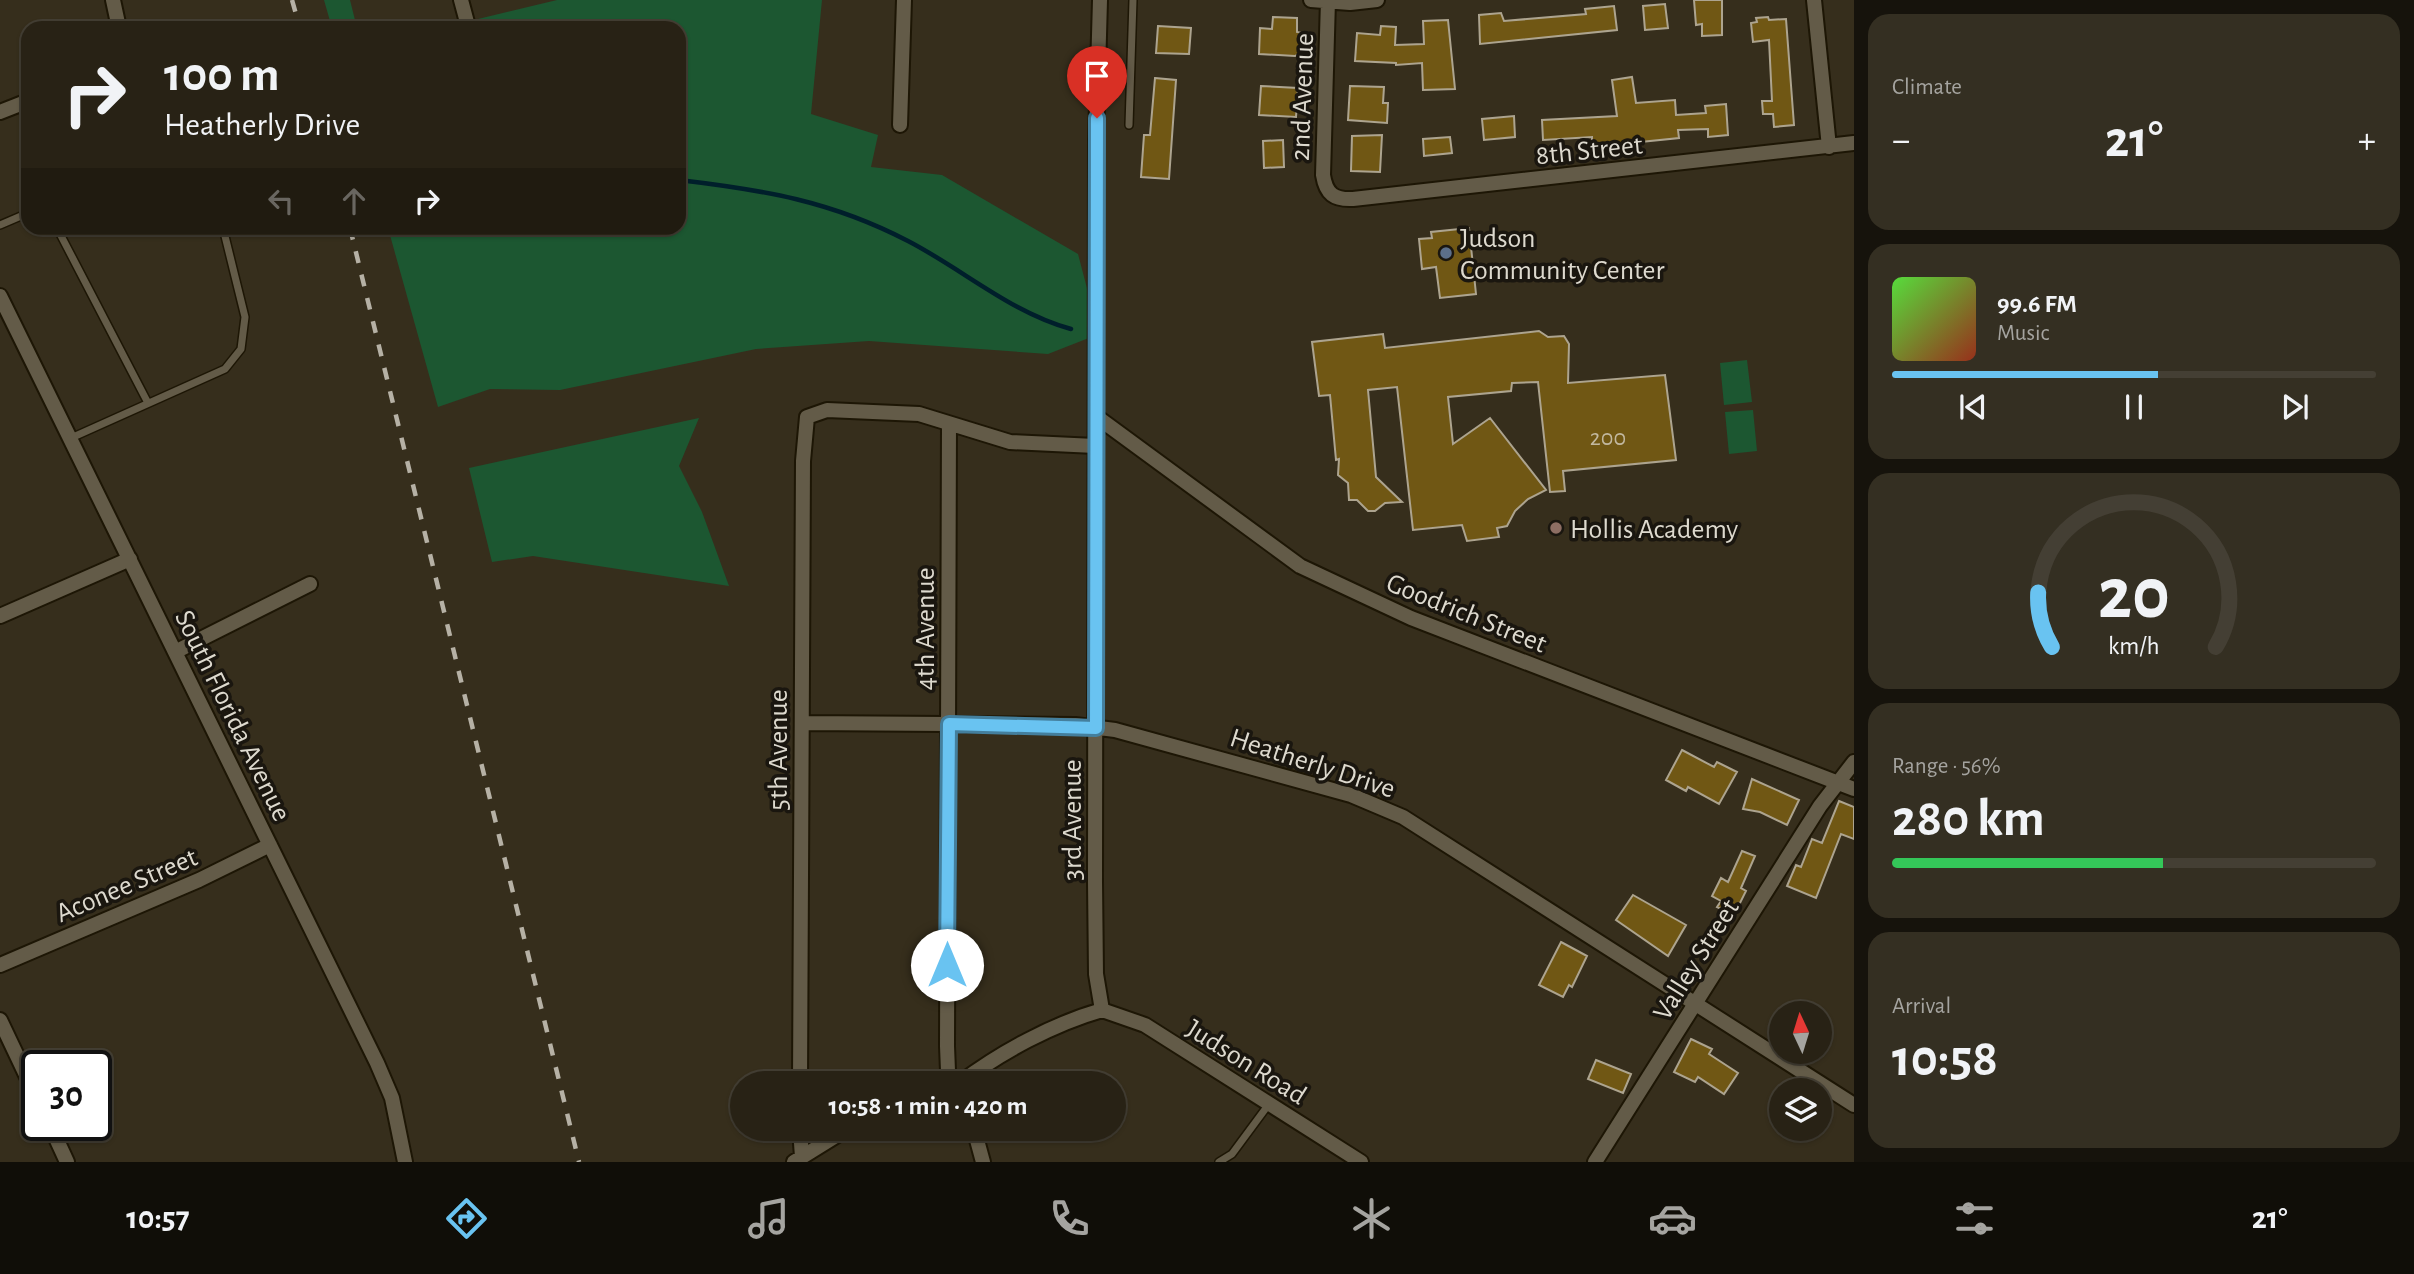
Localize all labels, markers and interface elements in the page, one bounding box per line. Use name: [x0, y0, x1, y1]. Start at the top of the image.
street label: 2nd Avenue: [1287, 33, 1319, 161]
pin: [1067, 46, 1127, 118]
icon: right: [49, 49, 140, 140]
text: 100 m: [164, 51, 280, 100]
icon: arrive: [1078, 57, 1116, 95]
text: Climate: [1892, 76, 1962, 99]
text: Heatherly Drive: [164, 109, 360, 141]
text: 21°: [2105, 114, 2163, 166]
text: −: [1892, 122, 1910, 160]
text: +: [2358, 122, 2376, 160]
street label: 8th Street: [1534, 131, 1644, 171]
icon: left: [262, 182, 300, 220]
icon: ahead: [335, 182, 373, 220]
icon: right: [408, 182, 446, 220]
place label: Judson Community Center: [1460, 225, 1665, 285]
marker: Judson Community Center: [1438, 245, 1454, 261]
text: 99.6 FM: [1997, 291, 2077, 317]
text: Music: [1997, 322, 2049, 345]
icon: previous: [1954, 388, 1992, 426]
icon: pause: [2115, 388, 2153, 426]
icon: next: [2276, 388, 2314, 426]
house number: 200: [1590, 426, 1626, 450]
place label: Hollis Academy: [1570, 516, 1738, 544]
marker: Hollis Academy: [1548, 520, 1564, 536]
text: 20: [2098, 559, 2170, 632]
street label: 4th Avenue: [912, 567, 940, 691]
street label: Goodrich Street: [1382, 569, 1550, 659]
street label: South Florida Avenue: [169, 606, 295, 826]
text: km/h: [2108, 634, 2160, 659]
street label: 5th Avenue: [765, 689, 793, 811]
street label: Heatherly Drive: [1226, 724, 1398, 804]
text: Range · 56%: [1892, 755, 2001, 778]
street label: 3rd Avenue: [1059, 759, 1087, 881]
text: 280 km: [1892, 793, 2045, 845]
street label: Aconee Street: [52, 843, 202, 928]
street label: Valley Street: [1649, 895, 1745, 1025]
position arrow: [910, 928, 984, 1002]
text: Arrival: [1892, 995, 1951, 1018]
north arrow: [1769, 1001, 1832, 1064]
map controls: [1769, 1001, 1832, 1141]
street label: Judson Road: [1181, 1015, 1311, 1111]
text: 10:58: [1892, 1033, 1998, 1085]
speed limit sign: 30: [21, 1050, 112, 1141]
button: layers: [1769, 1078, 1832, 1141]
text: 10:58 · 1 min · 420 m: [828, 1093, 1028, 1119]
icon: directions: [442, 1194, 491, 1243]
icon: music: [744, 1194, 793, 1243]
icon: phone: [1045, 1194, 1094, 1243]
icon: climate: [1347, 1194, 1396, 1243]
icon: car: [1648, 1194, 1697, 1243]
icon: filters: [1950, 1194, 1999, 1243]
text: 10:57: [126, 1202, 189, 1234]
text: 21°: [2252, 1202, 2288, 1234]

